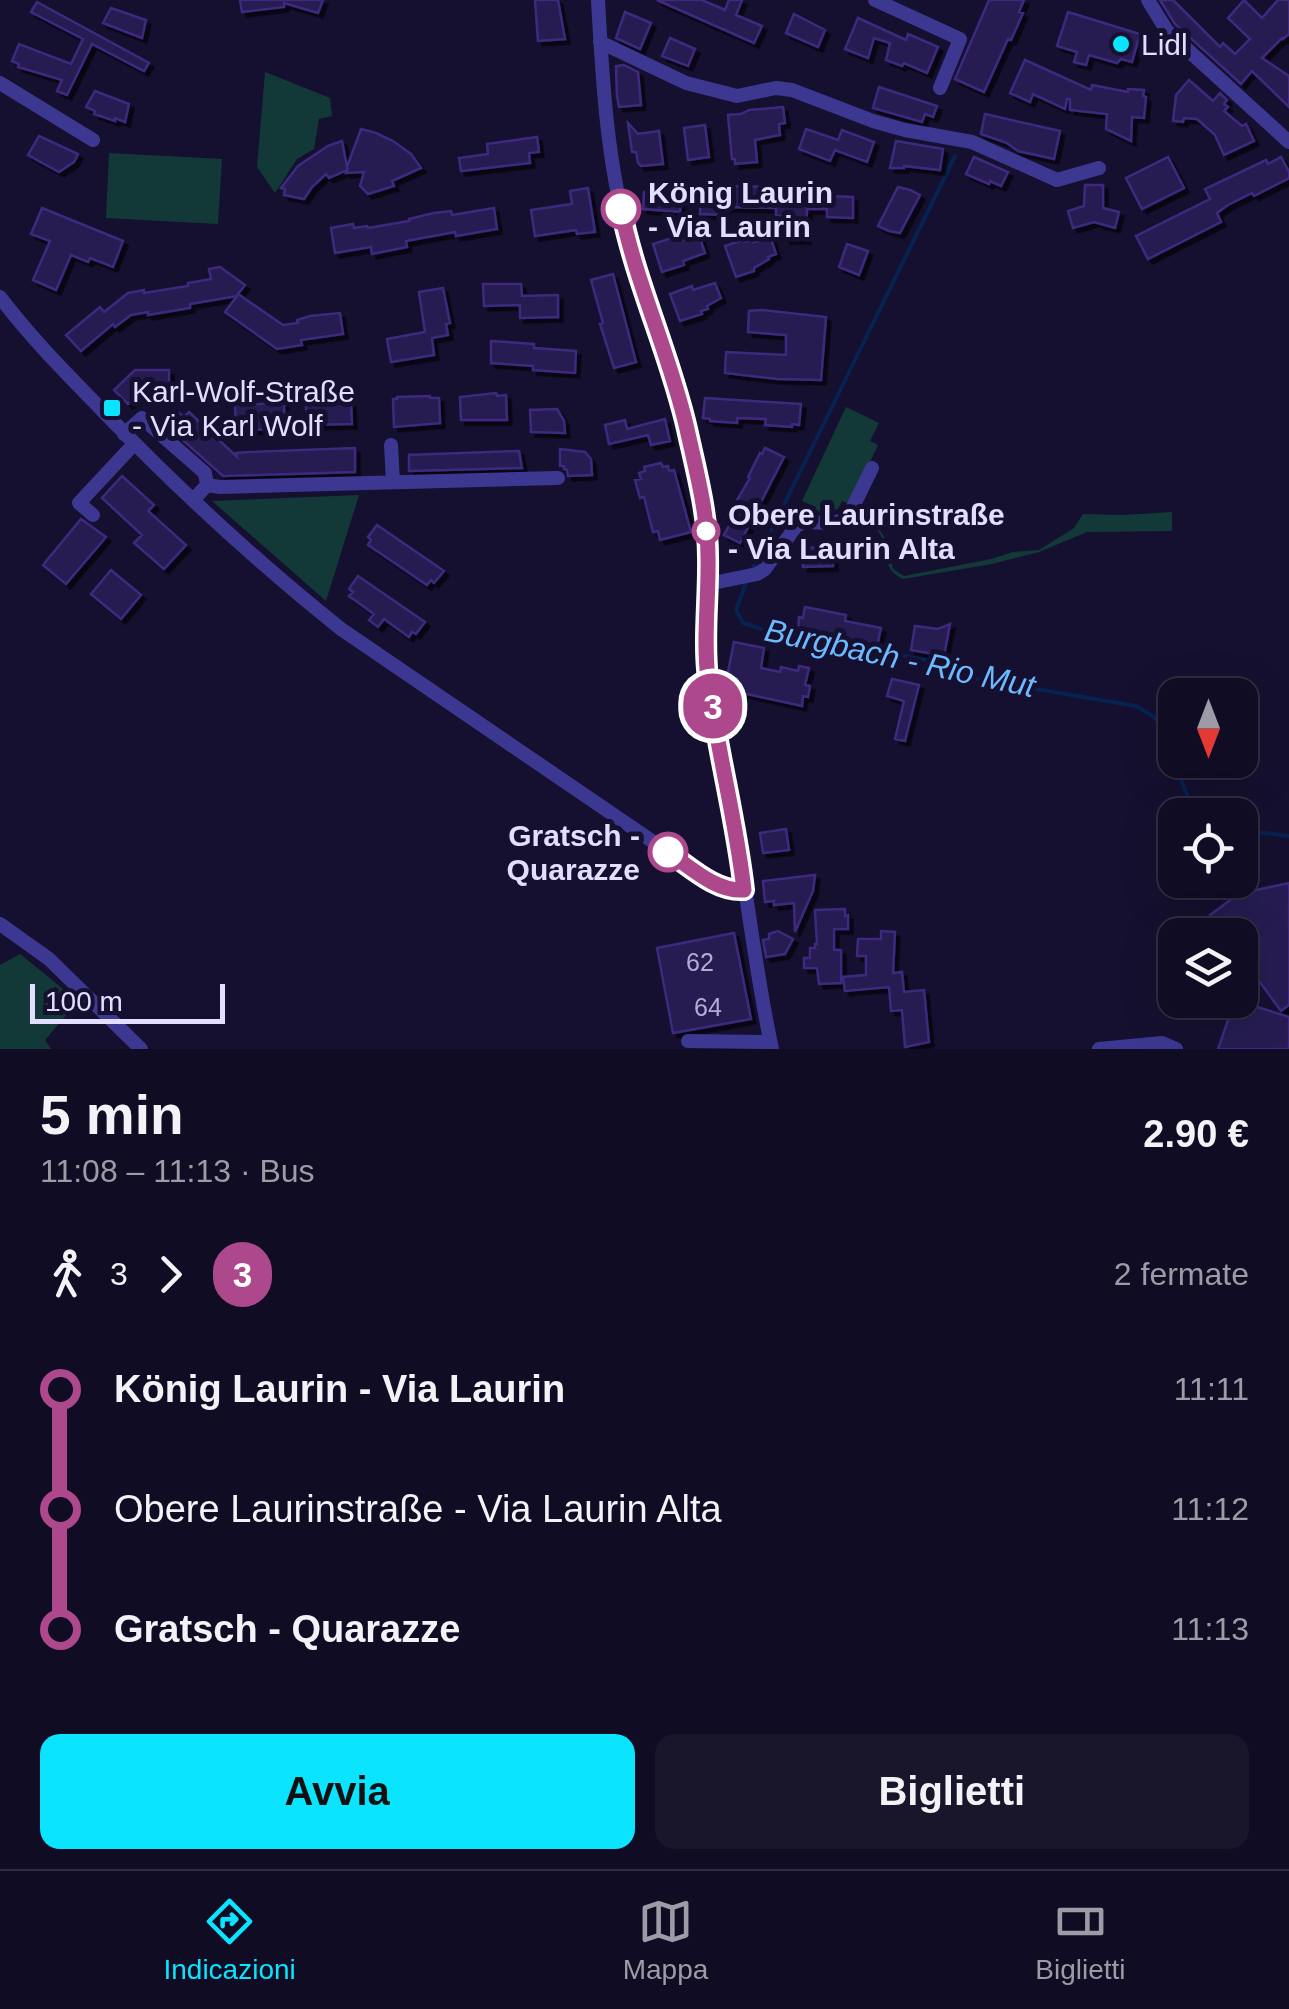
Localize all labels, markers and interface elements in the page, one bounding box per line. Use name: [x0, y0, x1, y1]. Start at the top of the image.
place label: Lidl: [1141, 28, 1188, 61]
marker: Lidl: [1110, 33, 1132, 55]
place label: König Laurin - Via Laurin: [648, 176, 833, 243]
marker: König Laurin - Via Laurin: [602, 190, 640, 228]
place label: Karl-Wolf-Straße - Via Karl Wolf: [132, 375, 355, 442]
marker: Karl-Wolf-Straße - Via Karl Wolf: [101, 397, 123, 419]
place label: Obere Laurinstraße - Via Laurin Alta: [728, 498, 1005, 565]
marker: Obere Laurinstraße - Via Laurin Alta: [693, 518, 719, 544]
water label: Burgbach - Rio Mut: [761, 612, 1040, 704]
line badge: 3: [680, 674, 746, 738]
north arrow: [1158, 678, 1258, 778]
map controls: [1158, 678, 1258, 1018]
text: 3: [703, 687, 723, 726]
button: locate: [1158, 798, 1258, 898]
place label: Gratsch - Quarazze: [507, 819, 640, 886]
marker: Gratsch - Quarazze: [649, 833, 687, 871]
button: layers: [1158, 918, 1258, 1018]
house number: 62: [686, 948, 714, 976]
scale bar: [30, 979, 225, 1024]
text: 100 m: [45, 986, 123, 1017]
house number: 64: [694, 993, 722, 1021]
text: 5 min: [40, 1084, 184, 1146]
text: 2.90 €: [1143, 1113, 1249, 1155]
text: 11:08 – 11:13 · Bus: [40, 1153, 315, 1189]
icon: walk: [40, 1247, 95, 1302]
icon: forward: [143, 1247, 198, 1302]
text: 3: [233, 1255, 252, 1294]
text: 3: [110, 1256, 128, 1292]
text: 2 fermate: [1114, 1256, 1249, 1292]
text: König Laurin - Via Laurin: [114, 1368, 565, 1410]
text: 11:11: [1174, 1371, 1249, 1407]
text: Obere Laurinstraße - Via Laurin Alta: [114, 1488, 722, 1530]
text: 11:12: [1171, 1491, 1249, 1527]
text: Gratsch - Quarazze: [114, 1608, 460, 1650]
text: 11:13: [1171, 1611, 1249, 1647]
button: Avvia: [40, 1734, 635, 1849]
button: Biglietti: [655, 1734, 1249, 1849]
tab: Indicazioni: [163, 1894, 296, 1986]
tab: Mappa: [623, 1894, 708, 1986]
tab: Biglietti: [1035, 1894, 1126, 1986]

